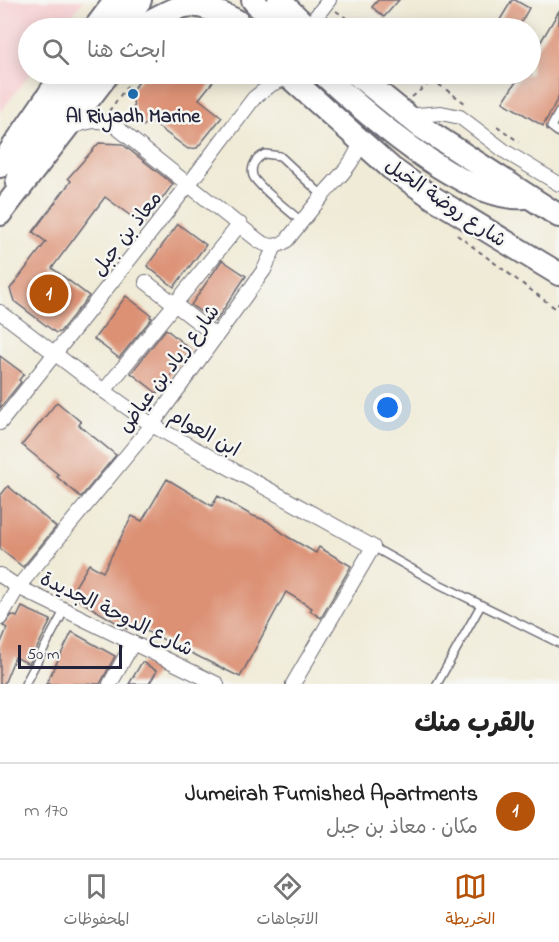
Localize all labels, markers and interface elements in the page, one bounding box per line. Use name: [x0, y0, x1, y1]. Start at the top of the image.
search box: [18, 18, 541, 84]
icon: search: [39, 35, 72, 68]
text: ابحث هنا: [87, 36, 166, 68]
marker: Al Riyadh Marine: [126, 87, 140, 101]
place label: Al Riyadh Marine: [66, 103, 201, 133]
street label: شارع روضة الخيل: [378, 152, 511, 256]
street label: معاذ بن جبل: [86, 186, 170, 283]
pin: 1: [29, 272, 68, 316]
street label: شارع زياد بن عياض: [112, 299, 228, 440]
your location: [373, 393, 402, 422]
street label: ابن العوام: [163, 403, 245, 466]
street label: شارع الدوحة الجديدة: [34, 566, 197, 665]
scale bar: [18, 642, 122, 670]
text: 50 m: [27, 643, 59, 667]
text: بالقرب منك: [414, 706, 535, 744]
text: Jumeirah Furnished Apartments: [185, 779, 478, 811]
text: 170 m: [24, 797, 68, 826]
text: 1: [512, 797, 519, 826]
text: مكان · معاذ بن جبل: [326, 814, 478, 843]
tab: المحفوظات: [64, 870, 129, 933]
tab: الاتجاهات: [257, 870, 318, 933]
tab: الخريطة: [446, 870, 495, 933]

